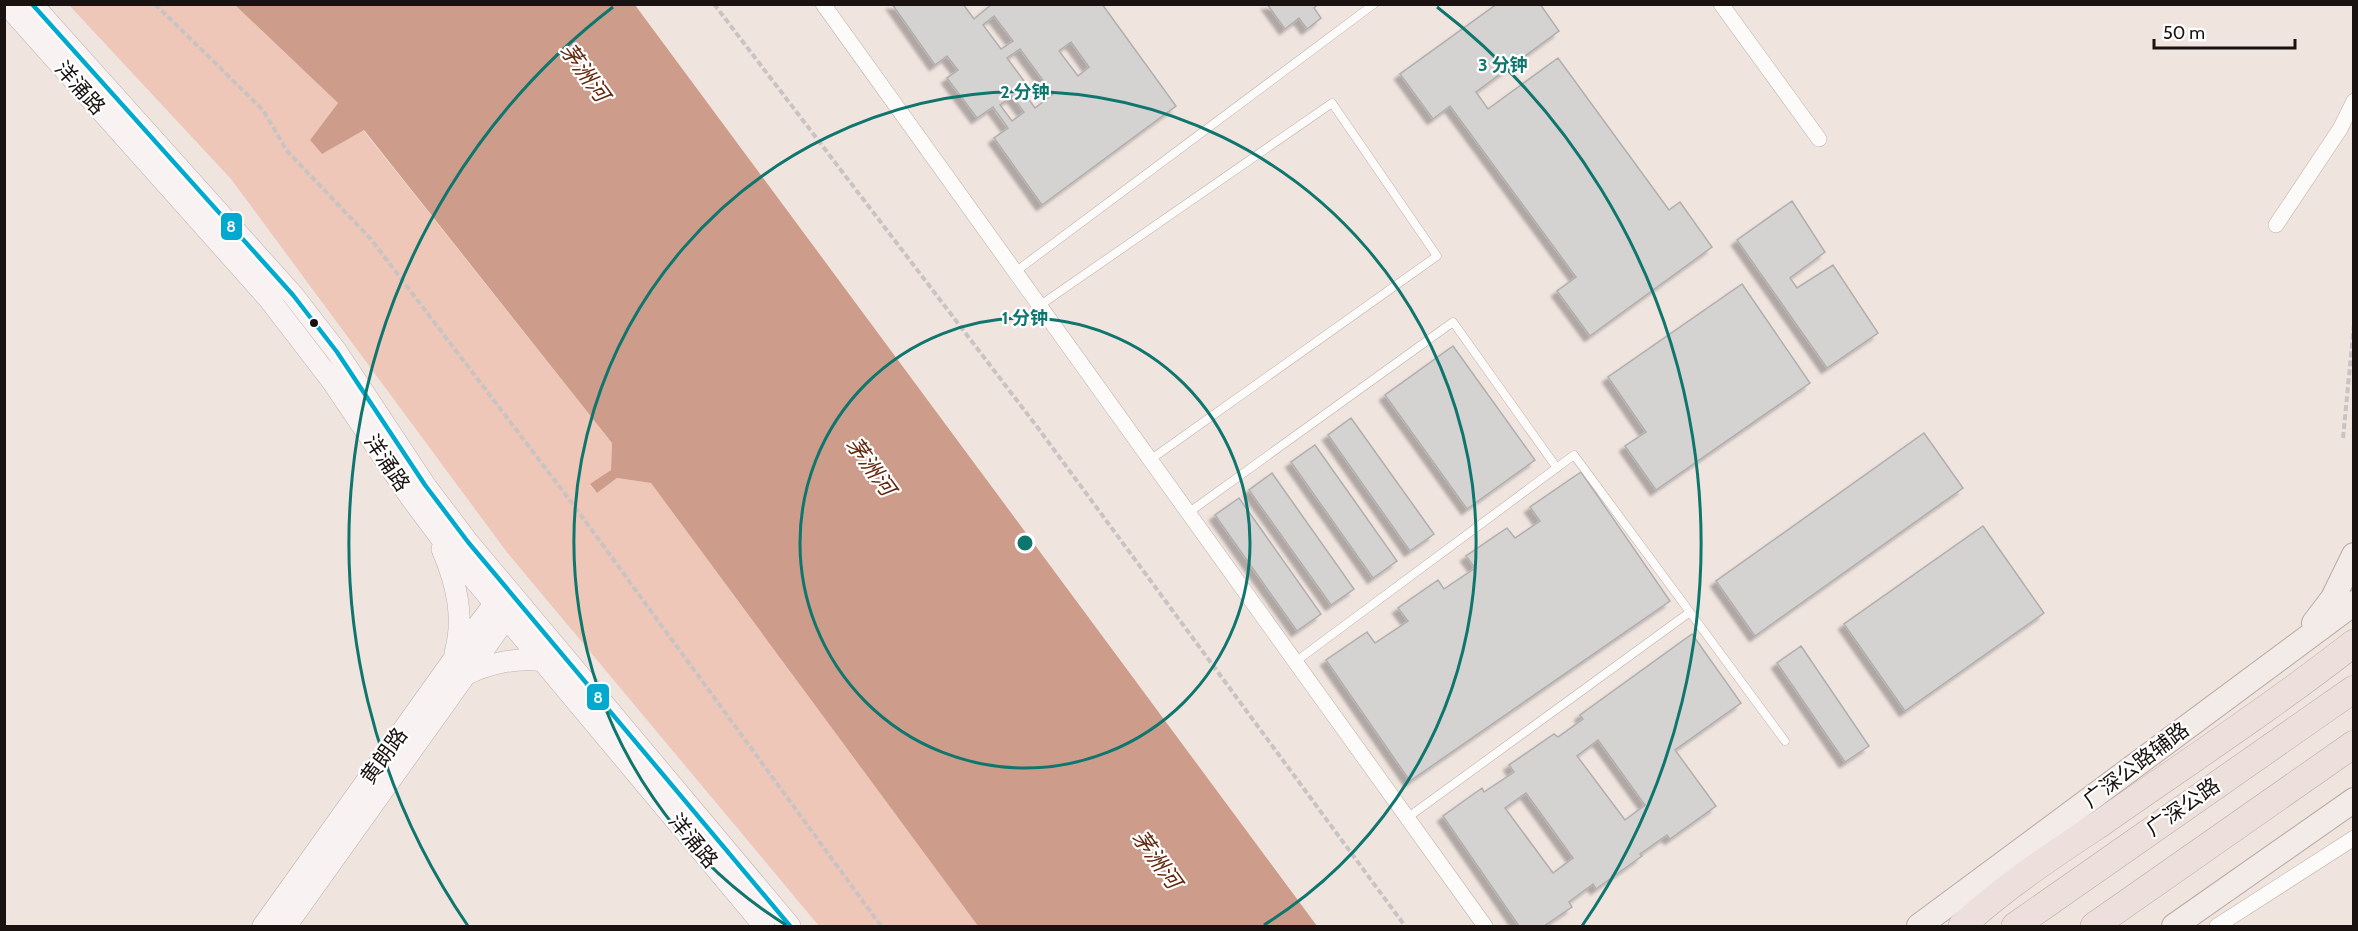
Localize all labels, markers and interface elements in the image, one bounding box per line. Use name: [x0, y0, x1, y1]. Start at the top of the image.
scale bar: [2154, 12, 2295, 50]
text: 50 m: [2163, 22, 2205, 44]
water label: 茅洲河: [554, 38, 617, 110]
text: 3 分钟: [1478, 54, 1528, 76]
street label: 洋涌路: [50, 56, 111, 119]
text: 2 分钟: [1000, 81, 1050, 103]
line badge: 8: [220, 212, 243, 241]
text: 8: [226, 217, 236, 236]
text: 1 分钟: [1002, 307, 1048, 329]
unlabelled marker: [308, 317, 320, 329]
street label: 洋涌路: [359, 430, 415, 496]
water label: 茅洲河: [840, 432, 903, 504]
centre of rings: [1015, 533, 1035, 553]
line badge: 8: [586, 683, 610, 711]
text: 8: [593, 688, 603, 707]
street label: 广深公路辅路: [2078, 717, 2194, 813]
street label: 黄朗路: [355, 723, 412, 789]
street label: 广深公路: [2141, 773, 2225, 841]
street label: 洋涌路: [664, 809, 723, 873]
water label: 茅洲河: [1126, 825, 1189, 897]

